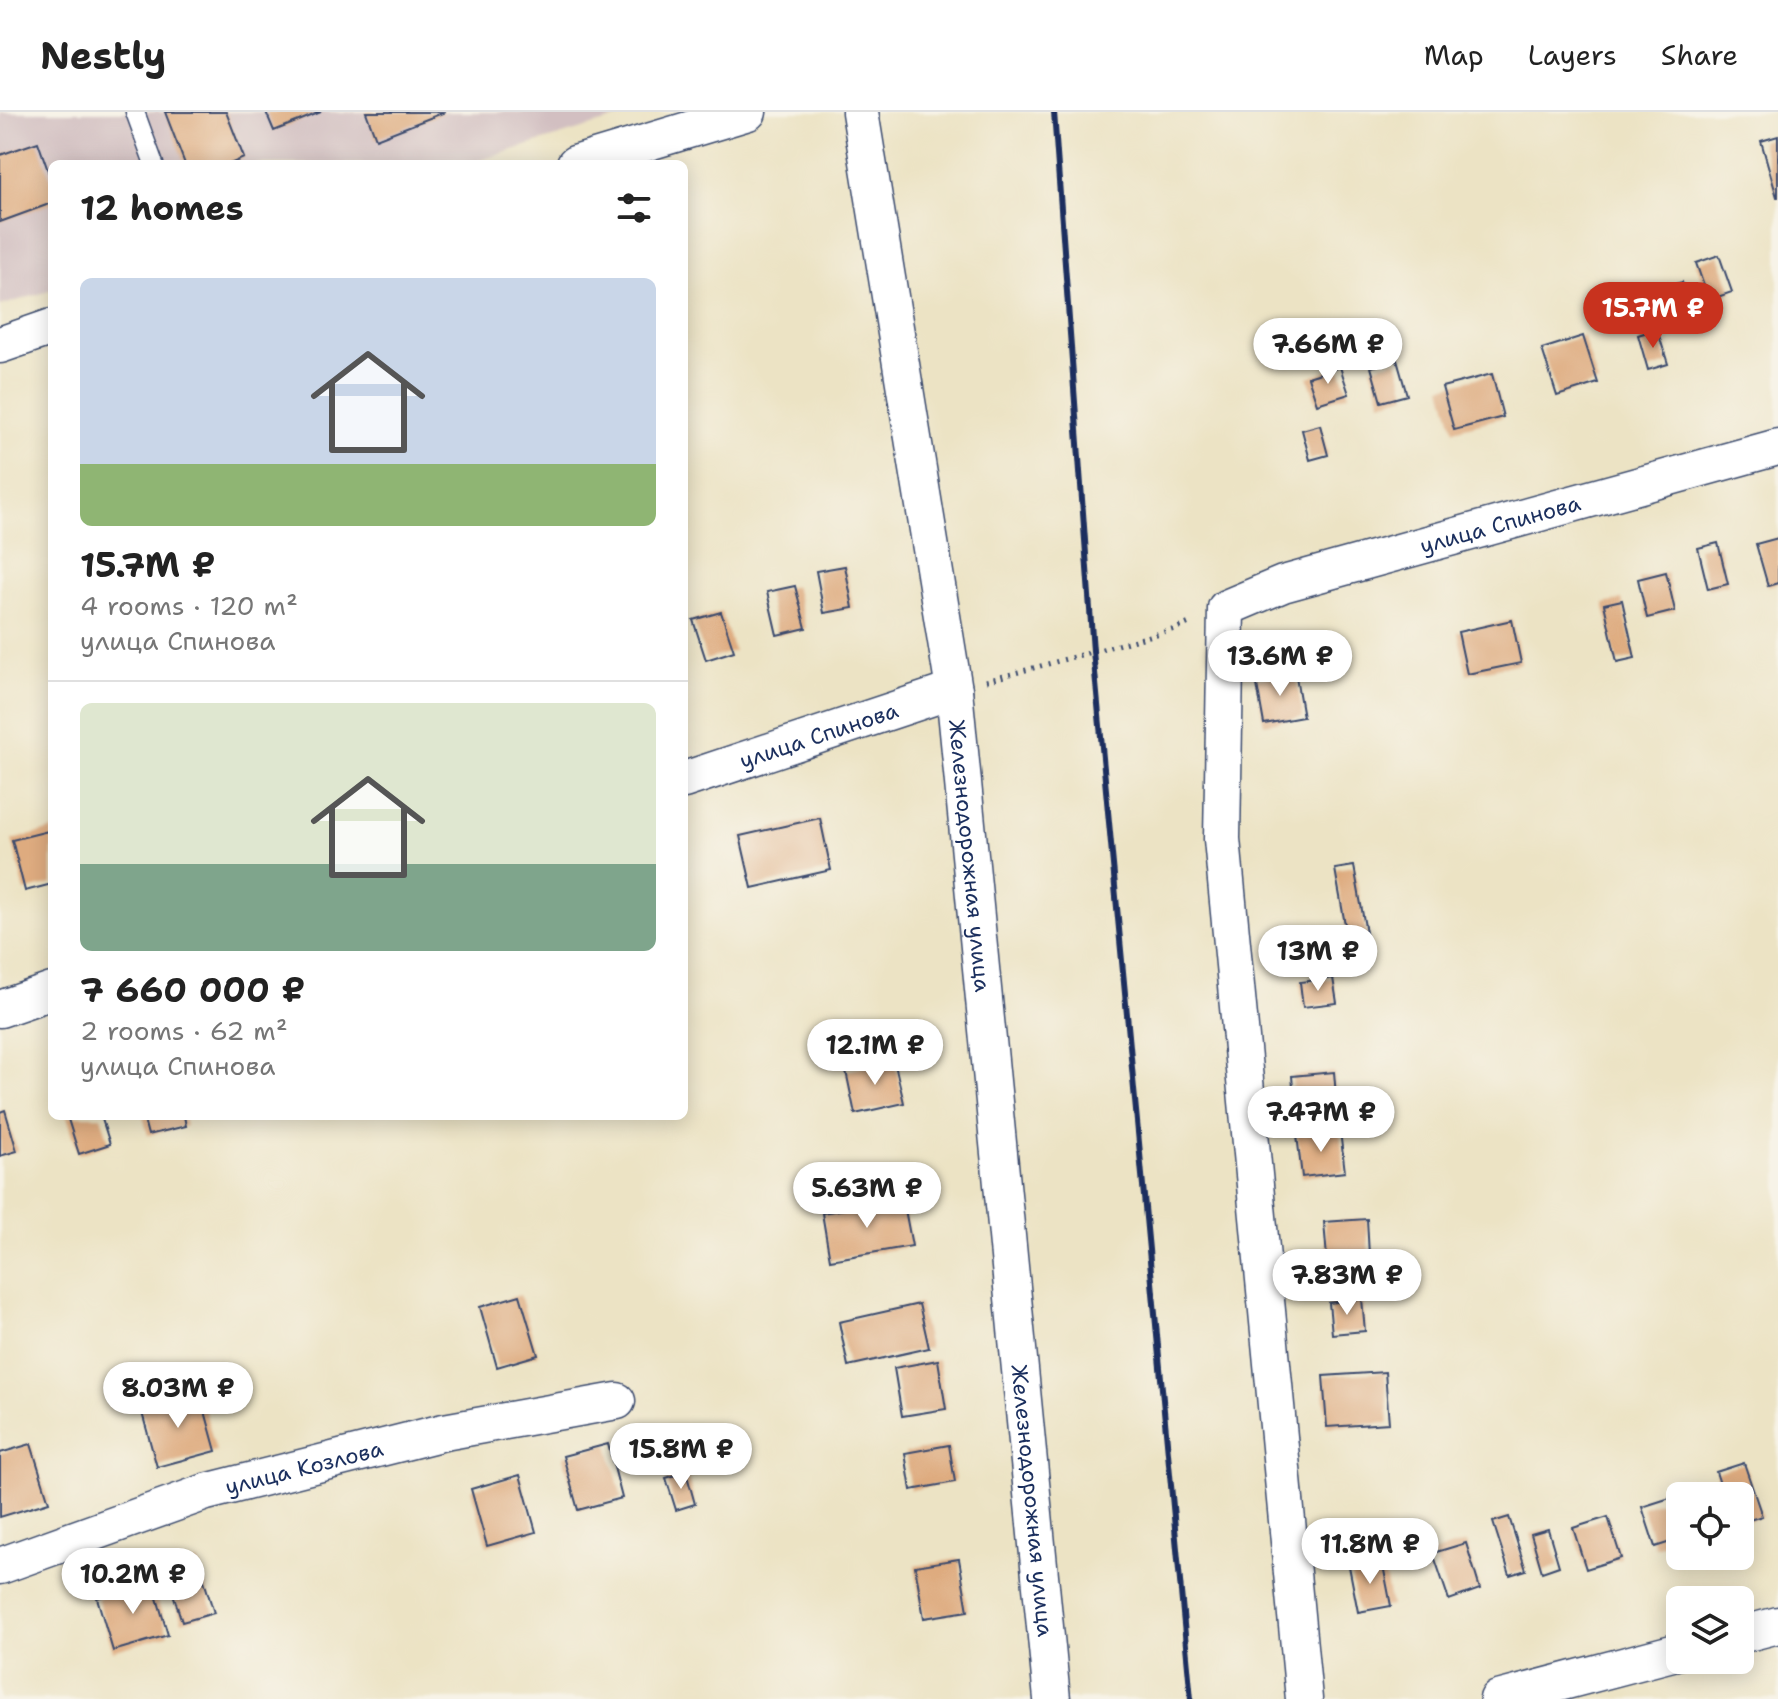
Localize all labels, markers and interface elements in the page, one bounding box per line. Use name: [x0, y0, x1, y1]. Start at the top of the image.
text: Nestly: [40, 30, 166, 81]
text: Map: [1424, 36, 1484, 74]
text: Layers: [1528, 36, 1617, 74]
text: Share: [1661, 36, 1738, 74]
text: 12 homes: [80, 185, 244, 231]
icon: filters: [612, 186, 656, 230]
pin: 15.7M ₽: [1579, 282, 1727, 350]
text: 15.7M ₽: [1601, 290, 1705, 325]
pin: 7.66M ₽: [1254, 318, 1402, 386]
text: 7.66M ₽: [1271, 326, 1385, 361]
icon: home: [296, 330, 440, 474]
street label: улица Спинова: [1417, 488, 1584, 560]
text: 15.7M ₽: [80, 542, 215, 588]
text: 4 rooms · 120 m²: [80, 588, 298, 623]
text: улица Спинова: [80, 623, 275, 658]
pin: 13.6M ₽: [1206, 630, 1354, 698]
text: 13.6M ₽: [1226, 638, 1334, 673]
street label: улица Спинова: [736, 696, 902, 775]
street label: Железнодорожная улица: [942, 718, 997, 994]
icon: home: [296, 755, 440, 899]
pin: 13M ₽: [1262, 925, 1374, 993]
text: 13M ₽: [1276, 933, 1360, 968]
text: 7 660 000 ₽: [80, 967, 305, 1013]
text: 2 rooms · 62 m²: [80, 1013, 288, 1048]
pin: 12.1M ₽: [801, 1019, 949, 1087]
text: 12.1M ₽: [825, 1027, 925, 1062]
text: улица Спинова: [80, 1048, 275, 1083]
pin: 7.47M ₽: [1247, 1086, 1395, 1154]
text: 7.47M ₽: [1266, 1094, 1376, 1129]
pin: 5.63M ₽: [793, 1162, 941, 1230]
text: 5.63M ₽: [811, 1170, 923, 1205]
pin: 7.83M ₽: [1273, 1249, 1421, 1317]
text: 7.83M ₽: [1291, 1257, 1403, 1292]
pin: 8.03M ₽: [104, 1362, 252, 1430]
street label: Железнодорожная улица: [1005, 1363, 1060, 1638]
text: 8.03M ₽: [121, 1370, 235, 1405]
pin: 15.8M ₽: [607, 1423, 755, 1491]
text: 15.8M ₽: [628, 1431, 734, 1466]
street label: улица Козлова: [222, 1434, 386, 1502]
map controls: [1666, 1482, 1754, 1674]
button: locate: [1666, 1482, 1754, 1570]
pin: 11.8M ₽: [1296, 1518, 1444, 1586]
text: 11.8M ₽: [1320, 1526, 1420, 1561]
pin: 10.2M ₽: [59, 1548, 207, 1616]
text: 10.2M ₽: [80, 1556, 186, 1591]
button: layers: [1666, 1586, 1754, 1674]

